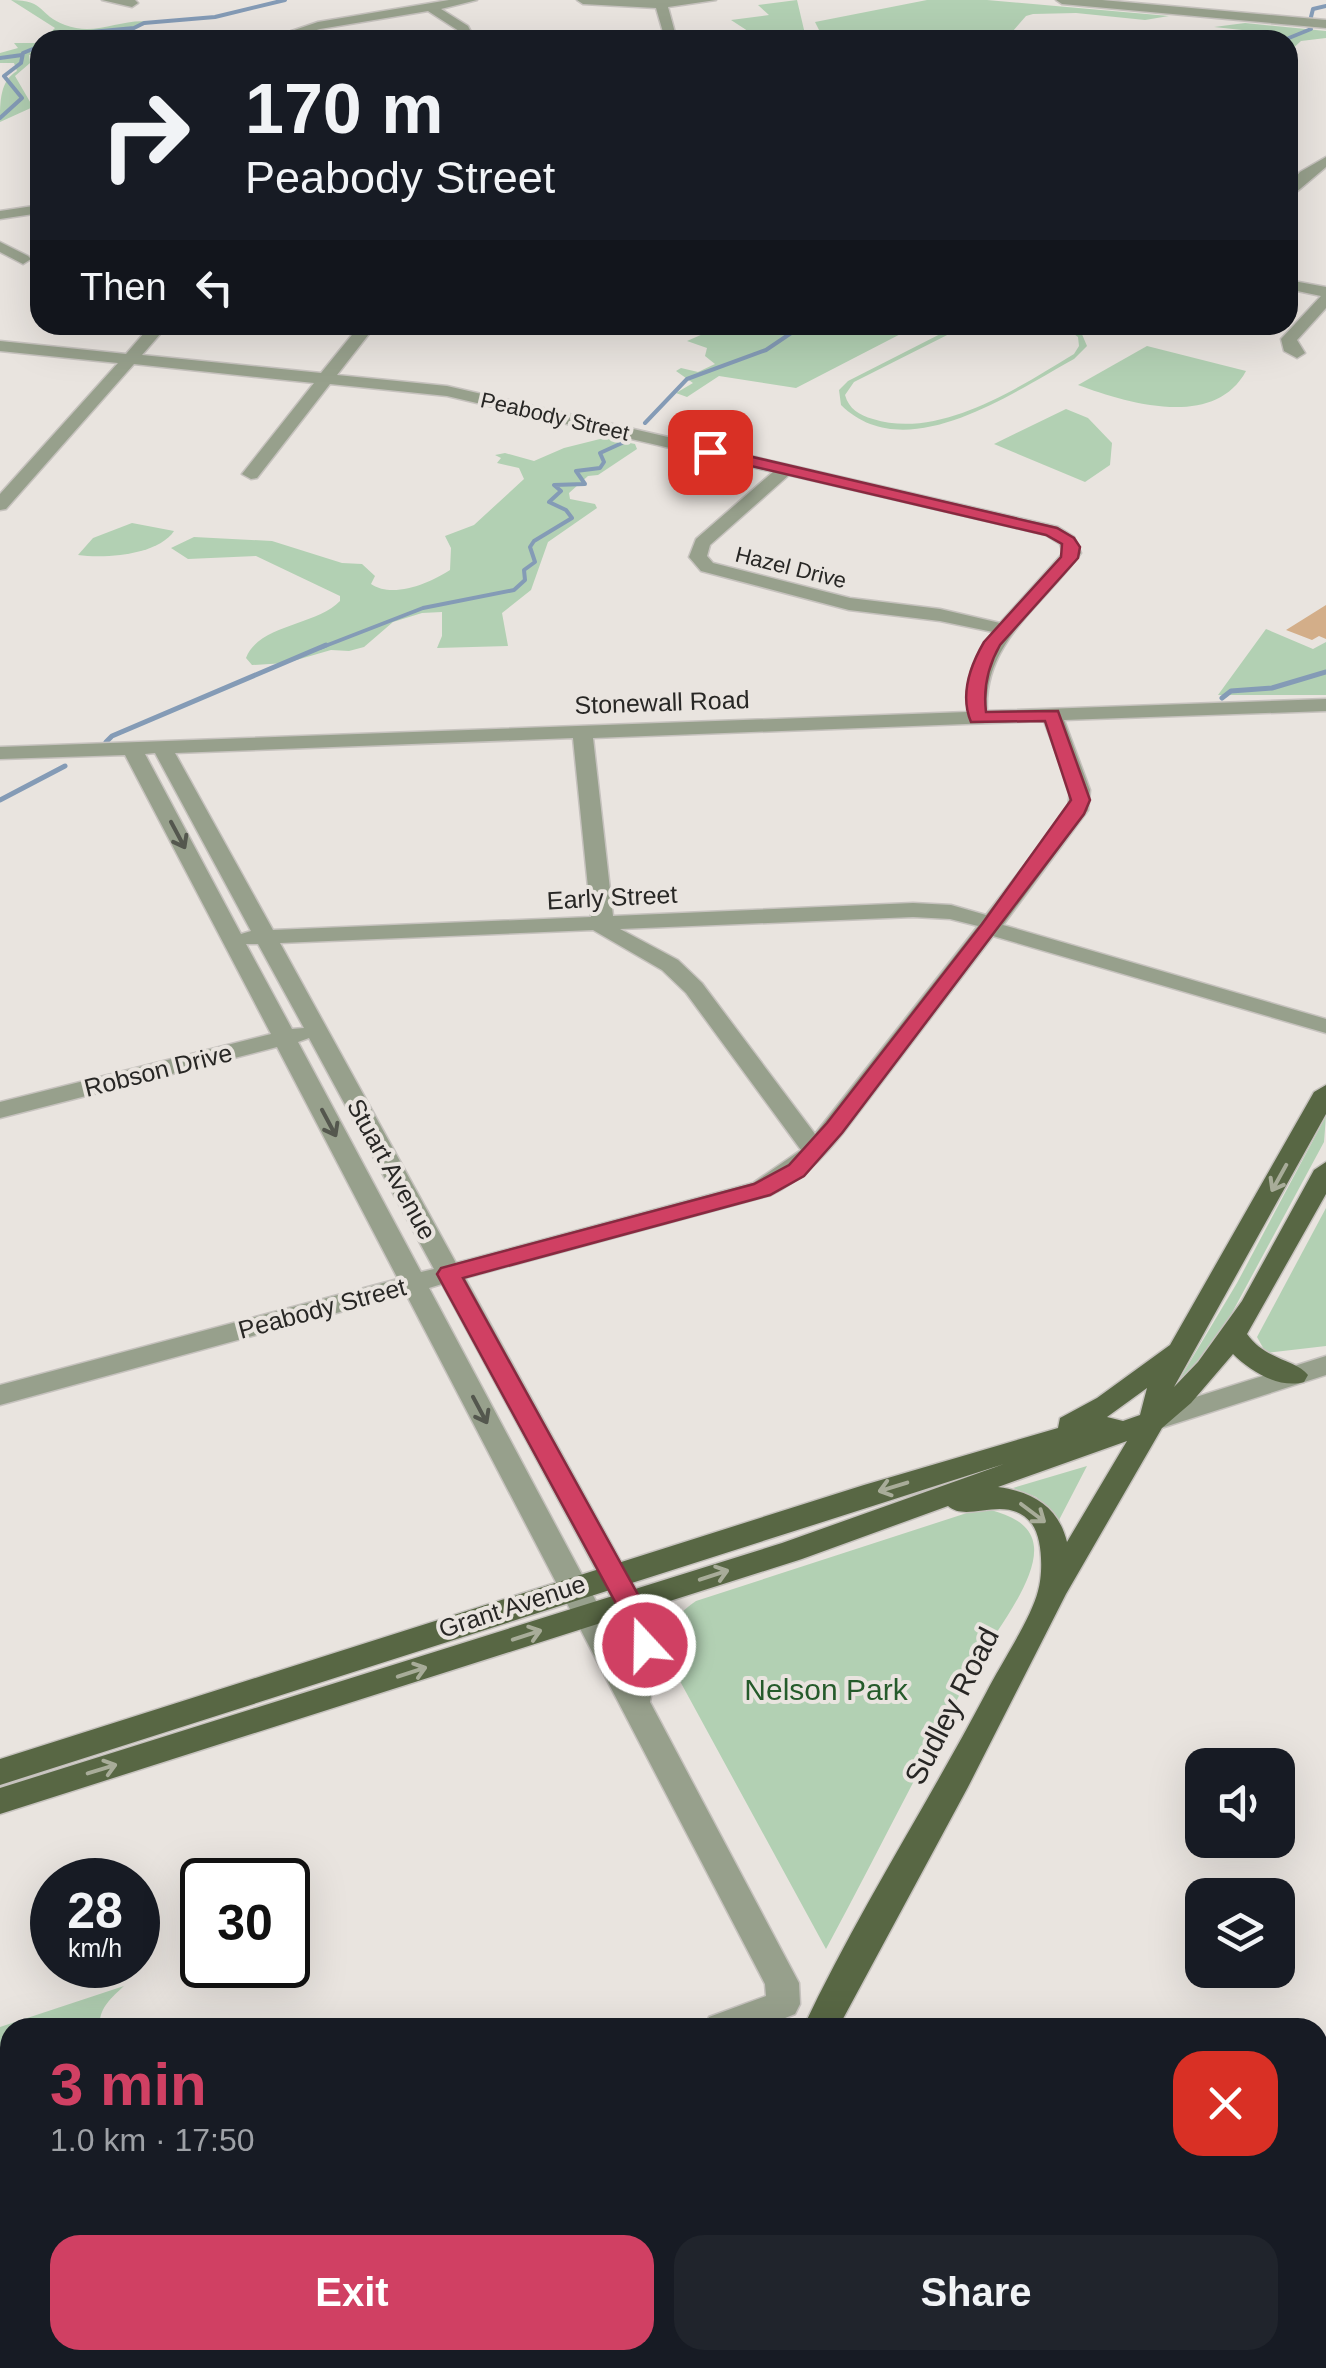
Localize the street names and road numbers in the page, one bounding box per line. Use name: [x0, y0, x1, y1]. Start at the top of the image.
street label: Peabody Street: [478, 387, 632, 446]
street label: Hazel Drive: [733, 542, 849, 593]
street label: Stonewall Road: [574, 685, 750, 719]
street label: Early Street: [546, 880, 678, 914]
street label: Robson Drive: [81, 1038, 235, 1102]
street label: Stuart Avenue: [342, 1094, 442, 1244]
street label: Peabody Street: [235, 1272, 409, 1344]
street label: Grant Avenue: [435, 1569, 589, 1643]
street label: Sudley Road: [898, 1622, 1005, 1790]

